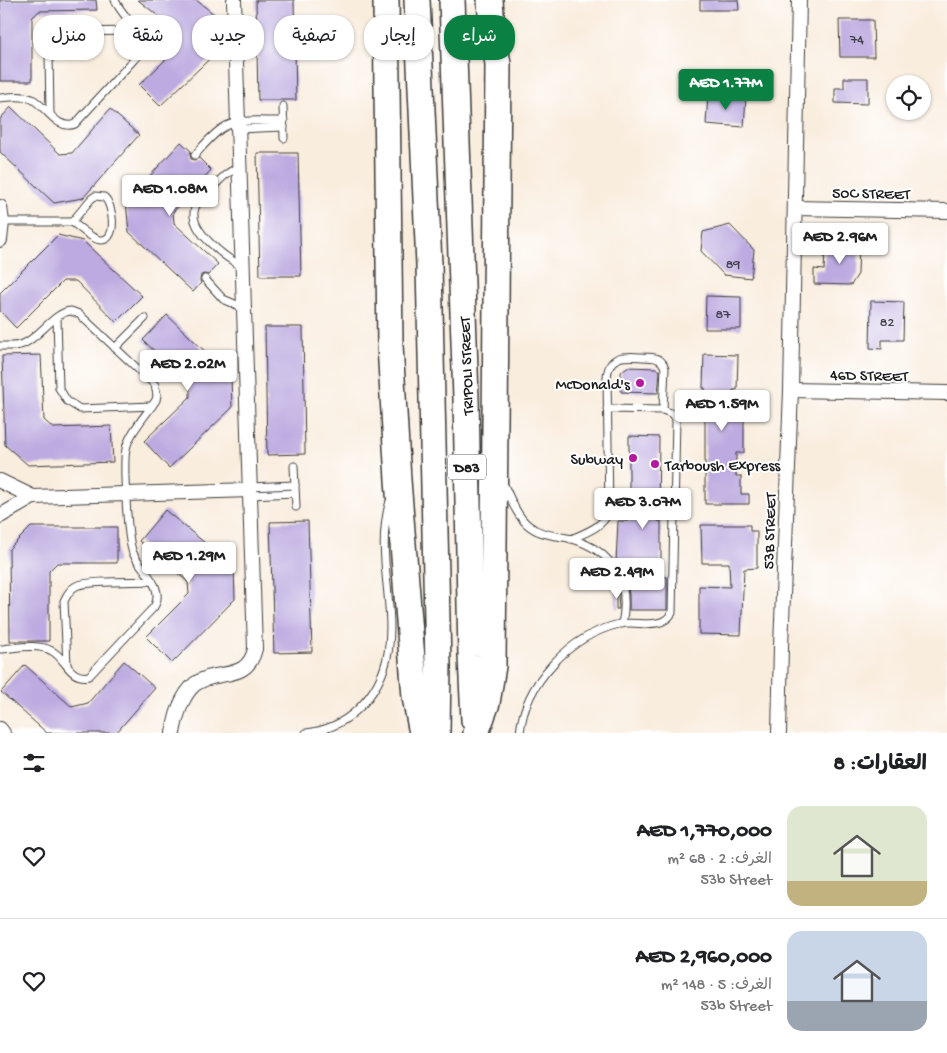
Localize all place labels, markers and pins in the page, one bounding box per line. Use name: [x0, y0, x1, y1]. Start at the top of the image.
pin: AED 1.77M: [669, 68, 783, 111]
pin: AED 1.08M: [113, 174, 227, 217]
pin: AED 2.96M: [783, 222, 897, 265]
pin: AED 2.02M: [131, 350, 245, 392]
place label: McDonald's: [555, 377, 631, 396]
marker: McDonald's: [634, 377, 646, 389]
pin: AED 1.59M: [665, 390, 779, 432]
place label: Subway: [570, 452, 623, 471]
marker: Subway: [627, 452, 639, 464]
marker: Tarboush Express: [649, 458, 661, 470]
place label: Tarboush Express: [664, 458, 781, 477]
pin: AED 3.07M: [586, 488, 700, 530]
pin: AED 1.29M: [132, 542, 246, 584]
pin: AED 2.49M: [560, 558, 674, 600]

